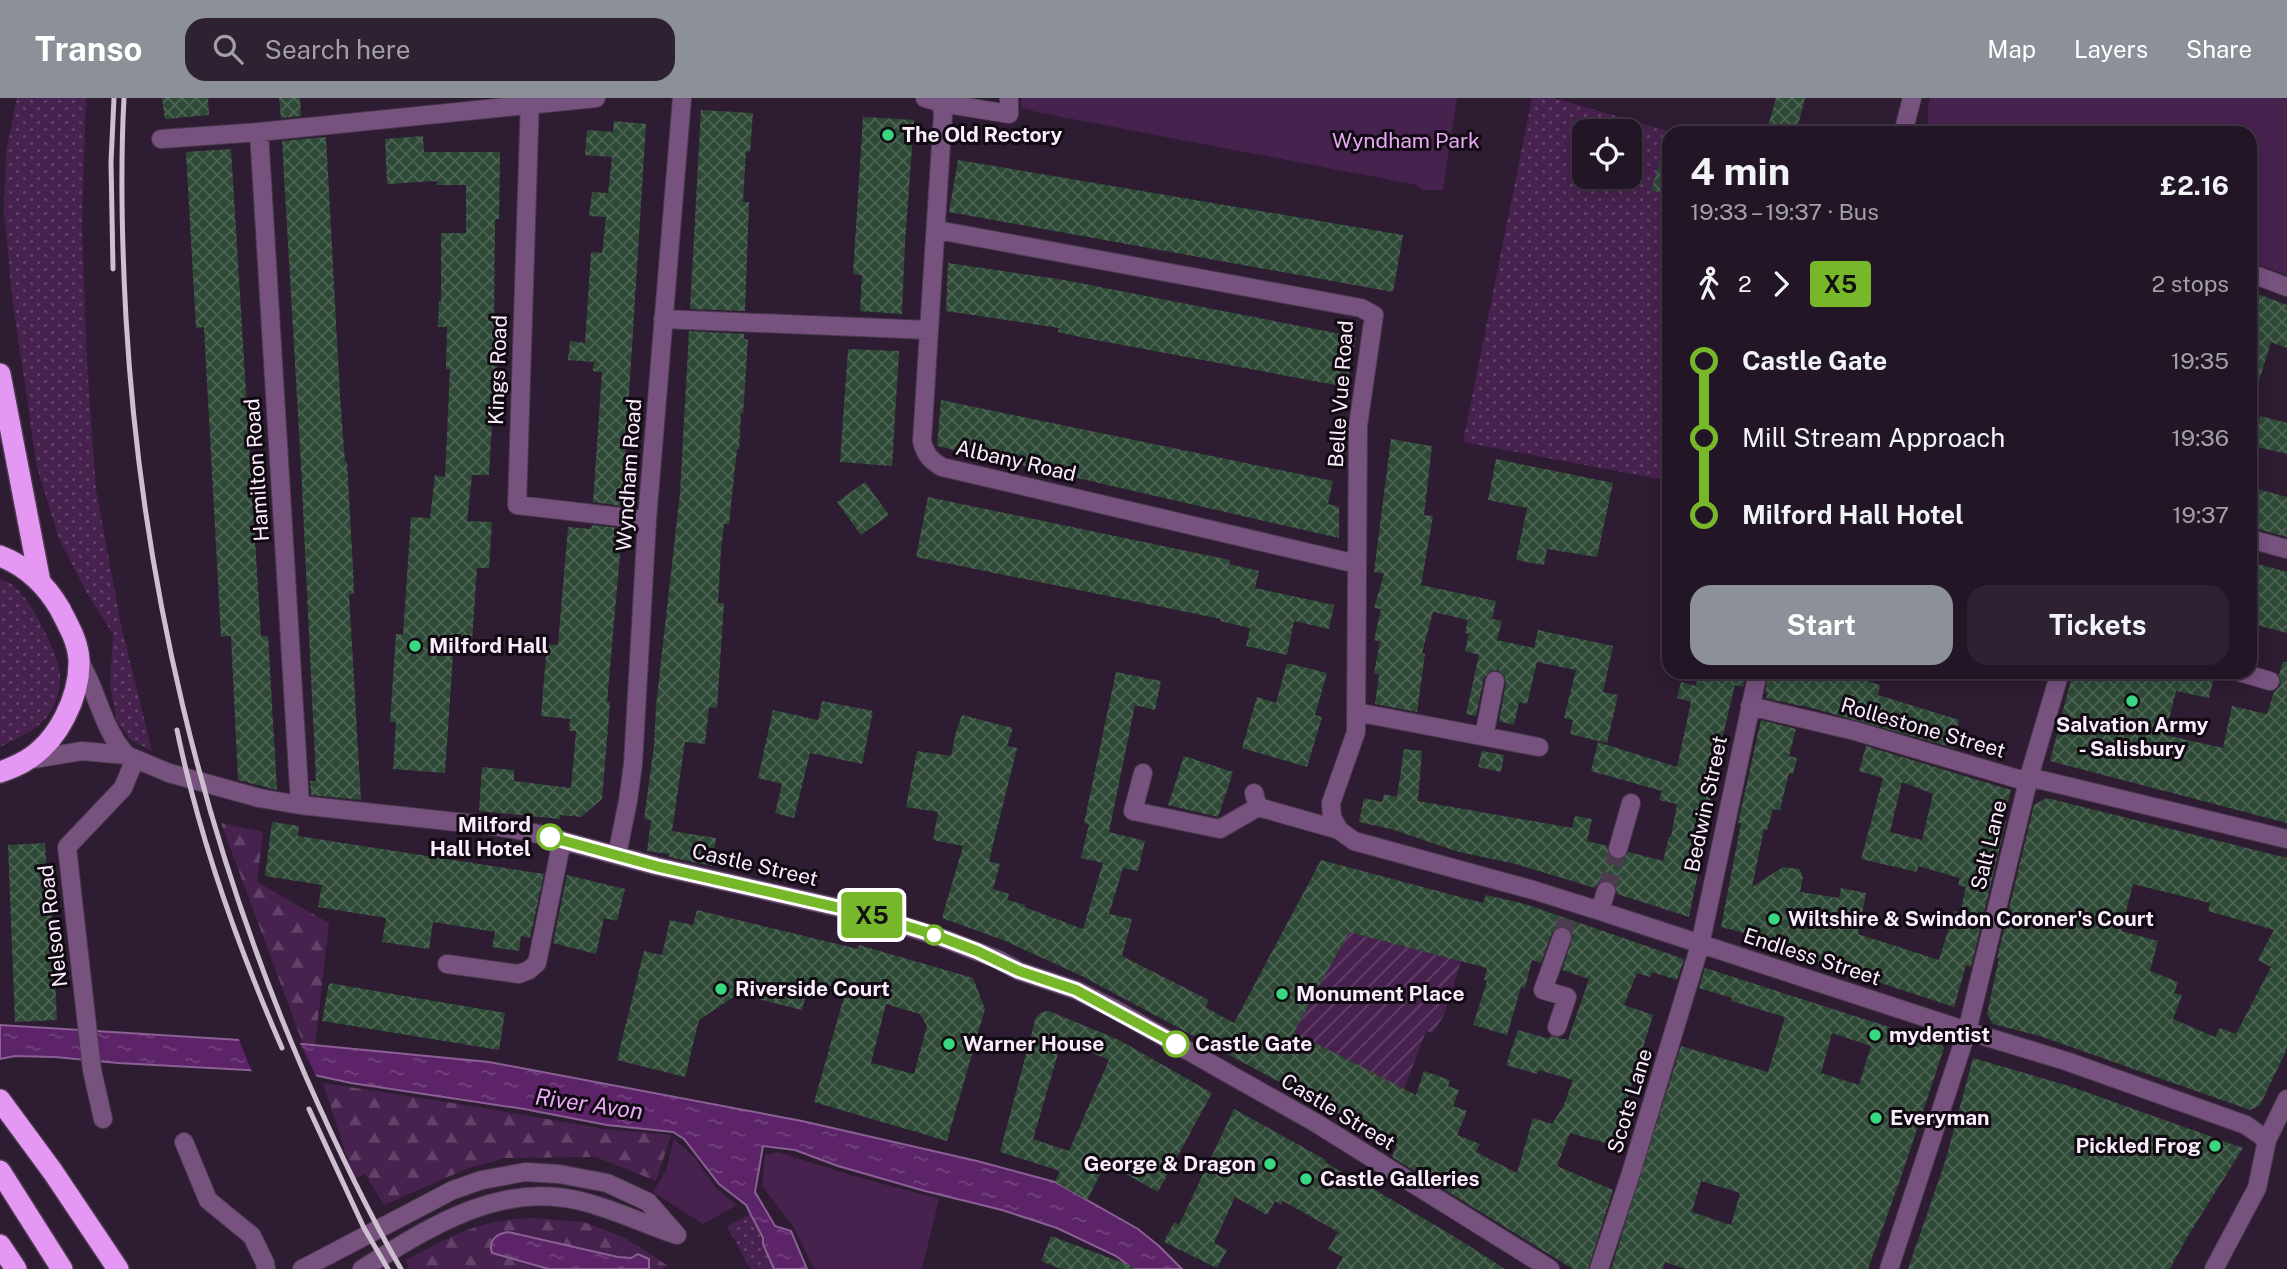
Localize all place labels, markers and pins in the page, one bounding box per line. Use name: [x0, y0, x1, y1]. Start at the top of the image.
place label: The Old Rectory: [902, 122, 1062, 147]
marker: The Old Rectory: [880, 127, 896, 143]
place label: Milford Hall: [429, 633, 549, 658]
marker: Milford Hall: [407, 638, 423, 654]
marker: Salvation Army - Salisbury: [2124, 693, 2140, 709]
place label: Salvation Army - Salisbury: [2056, 712, 2208, 761]
place label: Milford Hall Hotel: [430, 812, 531, 861]
marker: Milford Hall Hotel: [537, 824, 563, 850]
place label: Wiltshire & Swindon Coroner's Court: [1788, 906, 2154, 931]
marker: Wiltshire & Swindon Coroner's Court: [1766, 911, 1782, 927]
unlabelled marker: [924, 925, 944, 945]
place label: Riverside Court: [735, 976, 890, 1001]
marker: Riverside Court: [713, 981, 729, 997]
place label: Monument Place: [1296, 981, 1465, 1006]
marker: Monument Place: [1274, 986, 1290, 1002]
place label: mydentist: [1889, 1022, 1990, 1047]
marker: mydentist: [1867, 1027, 1883, 1043]
place label: Warner House: [963, 1031, 1104, 1056]
marker: Castle Gate: [1163, 1031, 1189, 1057]
place label: Castle Gate: [1195, 1031, 1312, 1056]
marker: Warner House: [941, 1036, 957, 1052]
place label: Everyman: [1890, 1105, 1990, 1130]
marker: Everyman: [1868, 1110, 1884, 1126]
place label: Pickled Frog: [2076, 1133, 2201, 1158]
marker: Pickled Frog: [2207, 1138, 2223, 1154]
place label: George & Dragon: [1084, 1151, 1256, 1176]
marker: George & Dragon: [1262, 1156, 1278, 1172]
place label: Castle Galleries: [1320, 1166, 1480, 1191]
marker: Castle Galleries: [1298, 1171, 1314, 1187]

